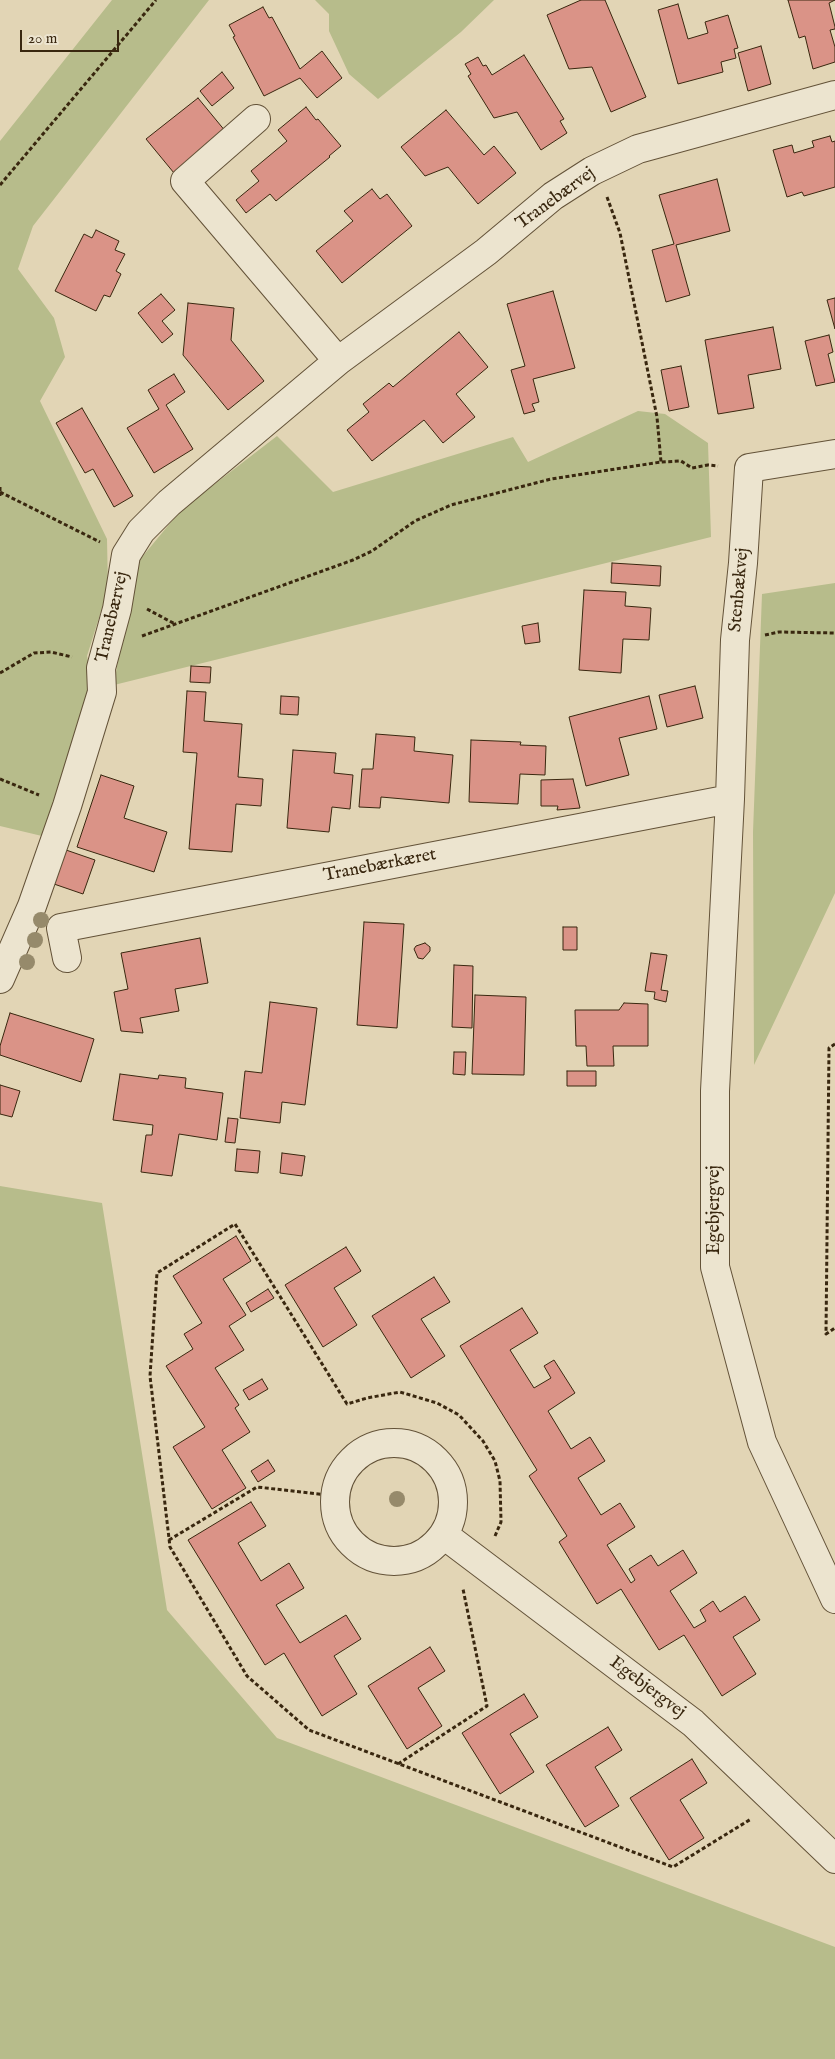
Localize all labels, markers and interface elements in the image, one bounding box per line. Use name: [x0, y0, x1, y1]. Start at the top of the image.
scale bar: [22, 20, 121, 52]
text: 20 m: [28, 29, 57, 48]
street label: Tranebærvej: [512, 163, 600, 235]
street label: Stenbækvej: [726, 547, 754, 633]
street label: Tranebærvej: [92, 570, 134, 664]
street label: Tranebærkæret: [322, 844, 438, 888]
street label: Egebjergvej: [704, 1165, 726, 1255]
street label: Egebjergvej: [605, 1652, 689, 1724]

